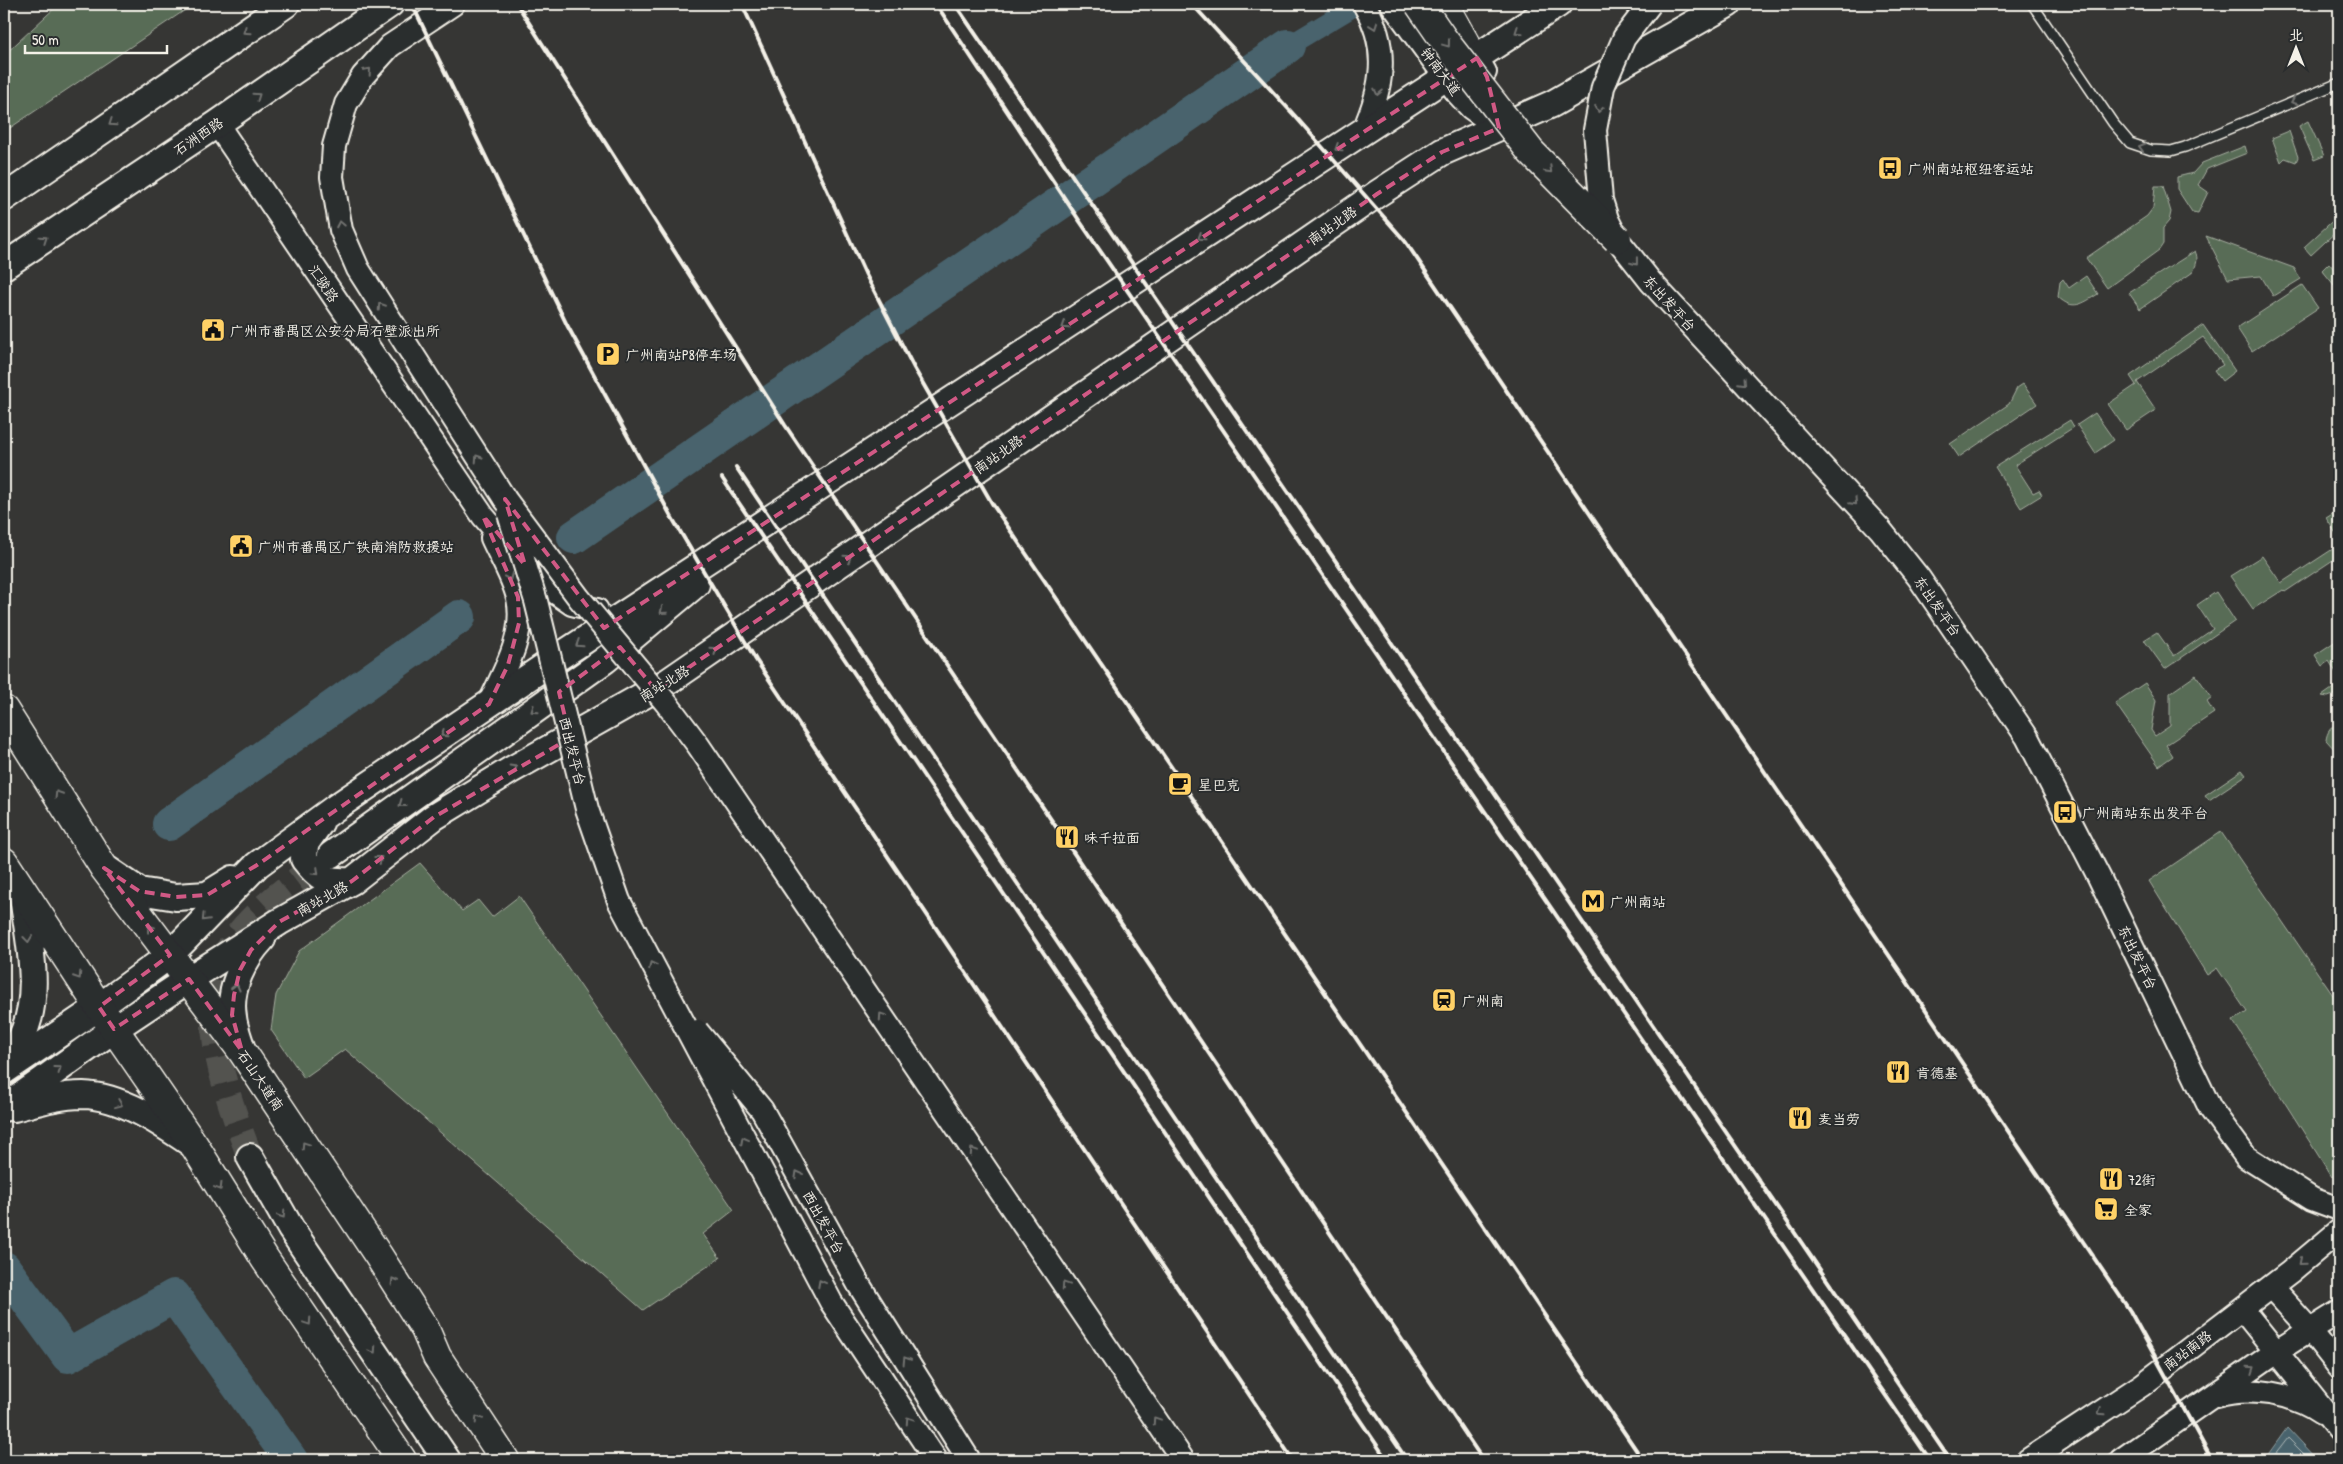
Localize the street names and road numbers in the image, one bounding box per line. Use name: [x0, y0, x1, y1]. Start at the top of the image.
street label: 钟南大道: [1417, 43, 1465, 99]
street label: 石洲西路: [169, 112, 227, 160]
street label: 南站北路: [1304, 201, 1360, 249]
street label: 汇骏路: [304, 260, 344, 306]
street label: 东出发平台: [1640, 271, 1700, 335]
street label: 南站北路: [970, 430, 1026, 478]
street label: 东出发平台: [1910, 572, 1966, 640]
street label: 南站北路: [635, 660, 693, 706]
street label: 西出发平台: [555, 715, 591, 787]
street label: 南站北路: [293, 876, 351, 920]
street label: 东出发平台: [2114, 921, 2162, 993]
street label: 石山大道南: [234, 1046, 288, 1114]
street label: 西出发平台: [799, 1187, 849, 1257]
street label: 南站南路: [2159, 1326, 2215, 1374]

